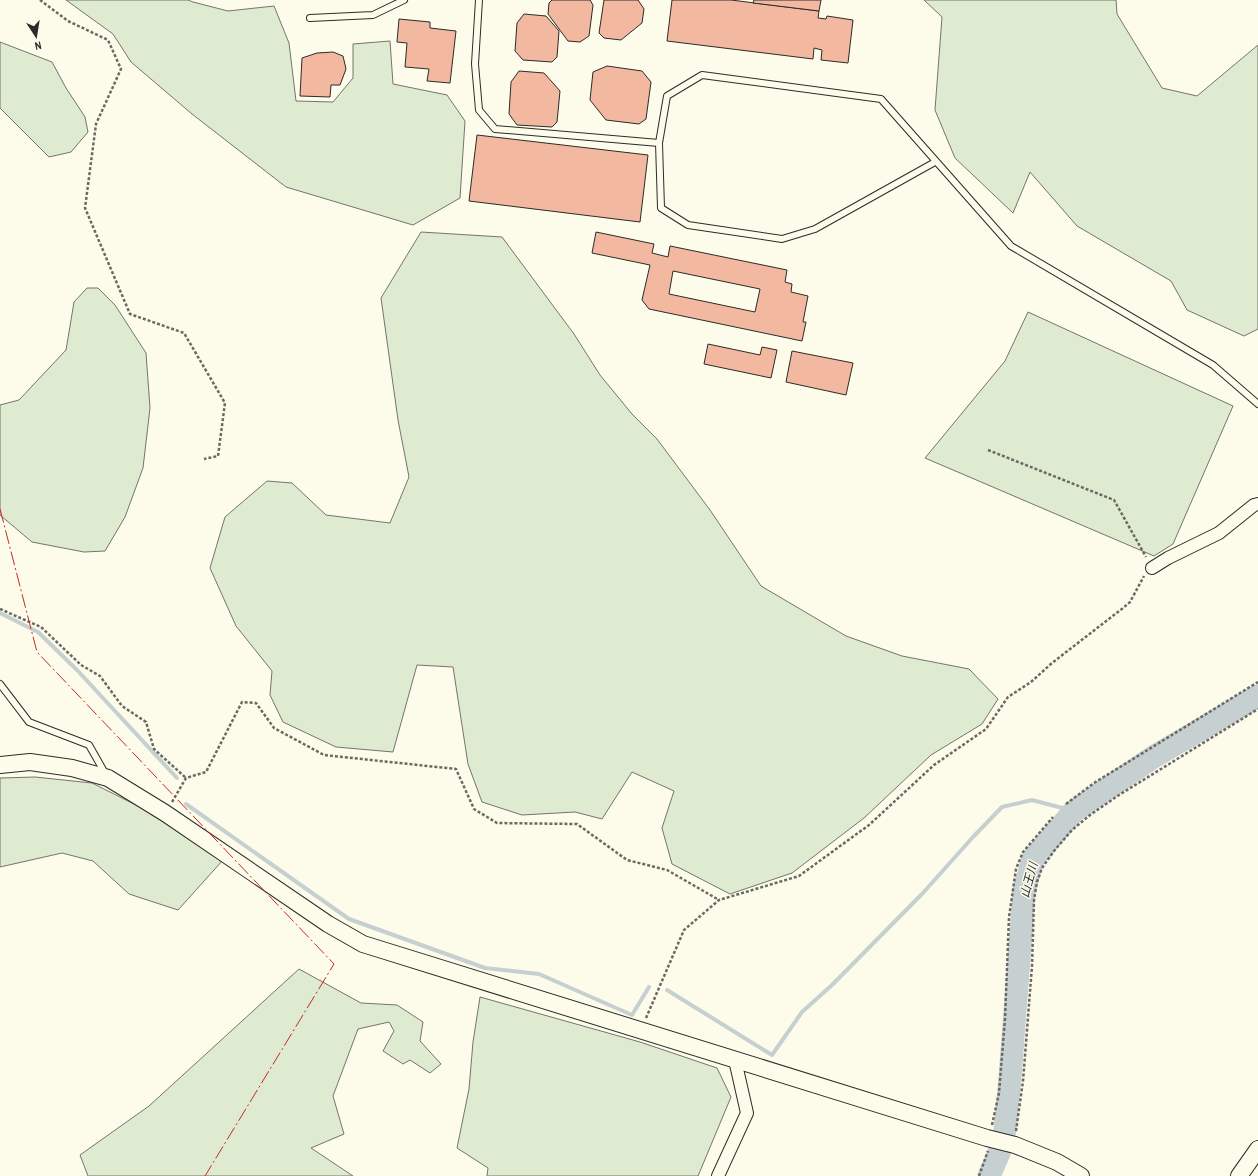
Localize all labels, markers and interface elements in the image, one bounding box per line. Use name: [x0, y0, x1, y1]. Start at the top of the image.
north arrow: [16, 16, 56, 56]
text: N: [33, 38, 43, 53]
water label: 山王川: [1017, 859, 1042, 899]

